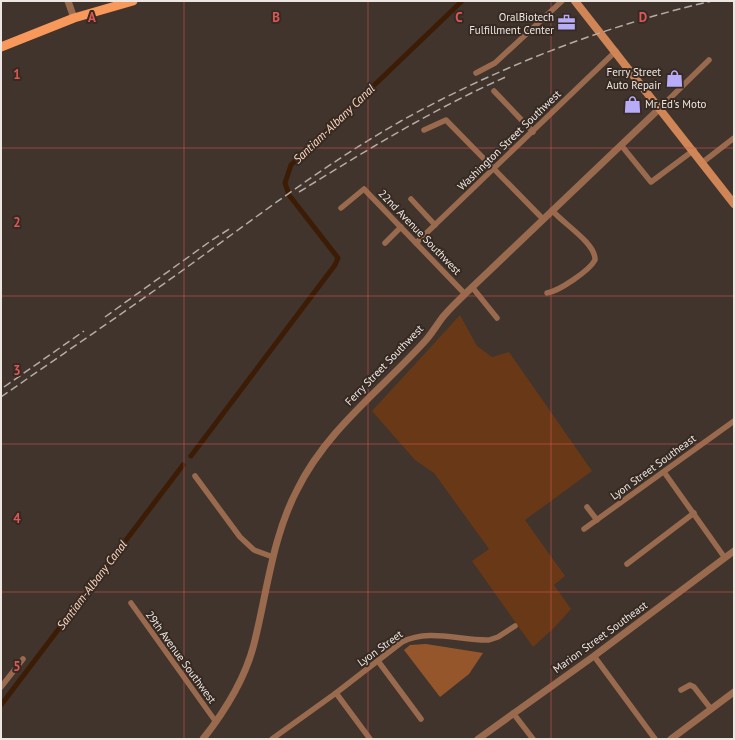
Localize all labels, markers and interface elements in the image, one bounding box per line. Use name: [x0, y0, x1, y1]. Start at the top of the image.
text: A: [88, 9, 96, 26]
text: B: [272, 9, 280, 26]
text: C: [455, 9, 463, 26]
text: D: [639, 9, 647, 26]
place label: OralBiotech Fulfillment Center: [469, 10, 554, 37]
office icon: OralBiotech Fulfillment Center: [557, 13, 577, 33]
place label: Ferry Street Auto Repair: [606, 65, 661, 92]
text: 1: [13, 66, 21, 83]
shop icon: Ferry Street Auto Repair: [664, 68, 684, 88]
water label: Santiam-Albany Canal: [290, 80, 378, 166]
street label: Washington Street Southwest: [454, 87, 564, 193]
shop icon: Mr. Ed's Moto: [622, 94, 642, 114]
place label: Mr. Ed's Moto: [645, 97, 707, 111]
street label: 22nd Avenue Southwest: [376, 186, 465, 278]
text: 2: [13, 214, 21, 231]
street label: Ferry Street Southwest: [342, 322, 426, 408]
text: 3: [13, 362, 21, 379]
street label: Lyon Street Southeast: [607, 431, 699, 503]
text: 4: [13, 510, 21, 527]
water label: Santiam-Albany Canal: [53, 537, 130, 632]
street label: Marion Street Southeast: [550, 598, 650, 676]
street label: 29th Avenue Southwest: [143, 608, 219, 706]
street label: Lyon Street: [355, 627, 406, 669]
text: 5: [13, 658, 21, 675]

